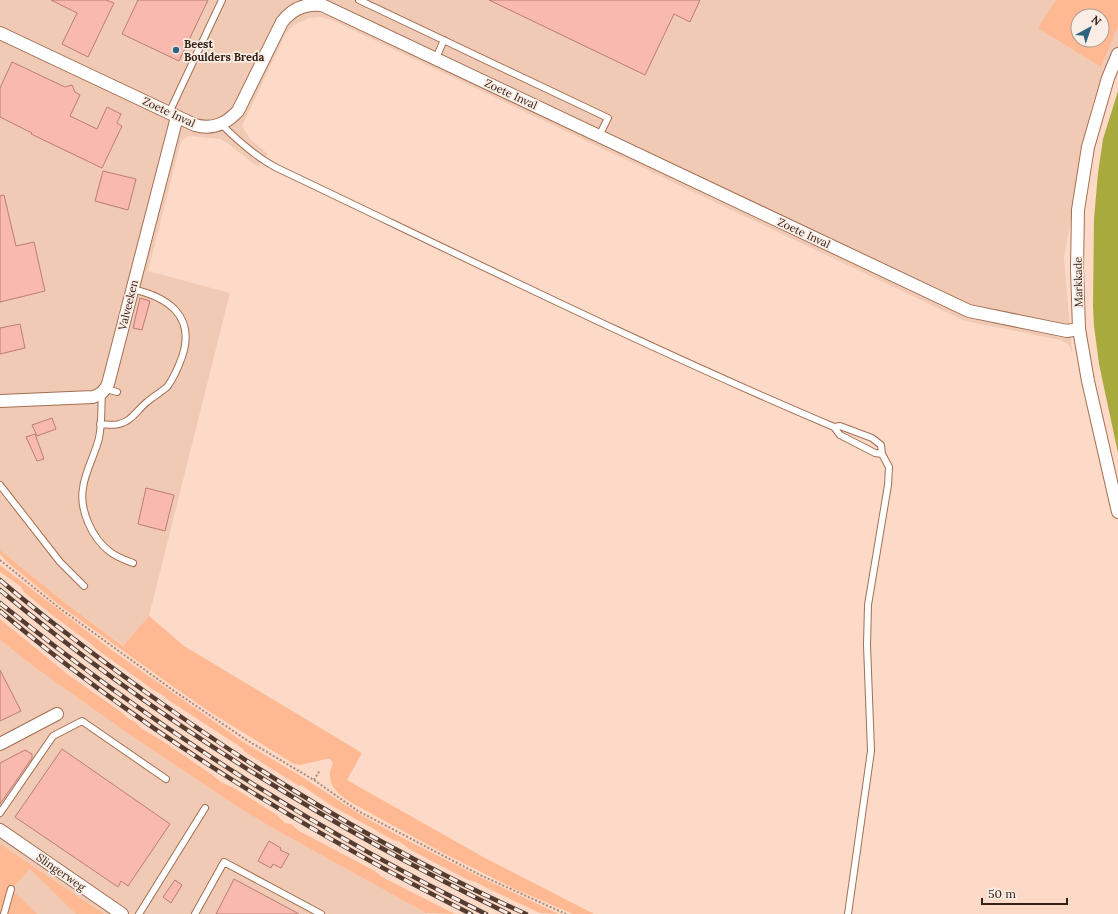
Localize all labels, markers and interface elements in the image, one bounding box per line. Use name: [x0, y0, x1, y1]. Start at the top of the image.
north arrow: [1070, 8, 1110, 48]
text: N: [1089, 12, 1105, 29]
place label: Beest Boulders Breda: [184, 37, 264, 64]
marker: Beest Boulders Breda: [171, 45, 181, 55]
street label: Zoete Inval: [482, 76, 540, 112]
street label: Zoete Inval: [140, 94, 198, 130]
street label: Zoete Inval: [775, 215, 833, 251]
street label: Markkade: [1071, 257, 1085, 307]
street label: Valveeken: [115, 278, 141, 333]
street label: Slingerweg: [34, 850, 89, 894]
scale bar: [982, 880, 1067, 906]
text: 50 m: [988, 886, 1016, 901]

